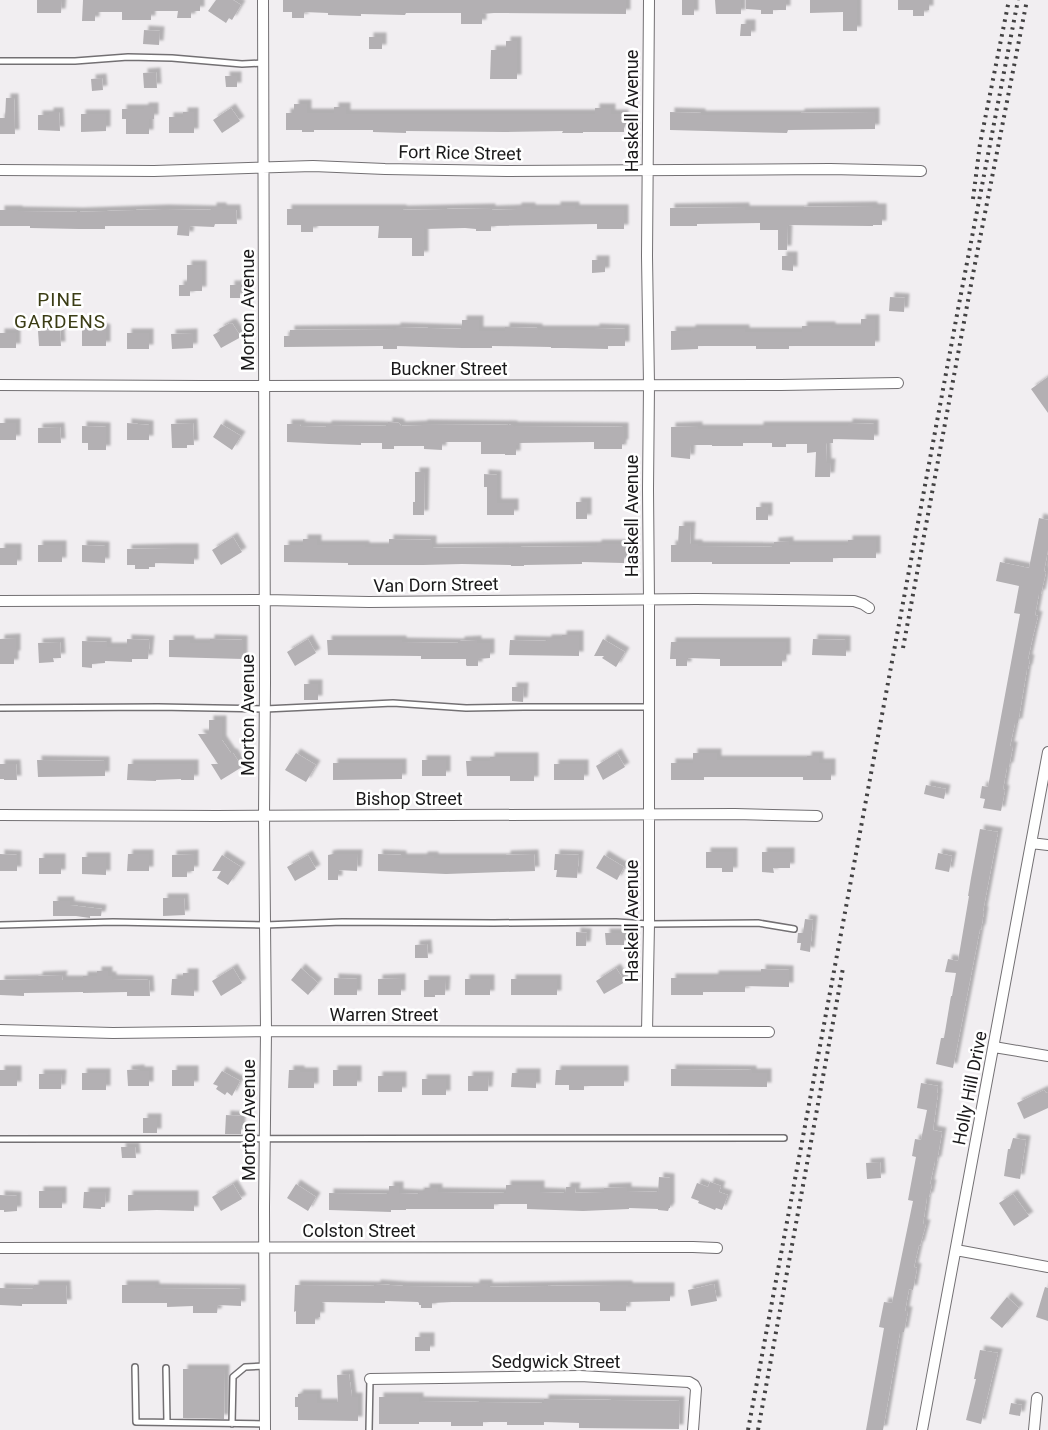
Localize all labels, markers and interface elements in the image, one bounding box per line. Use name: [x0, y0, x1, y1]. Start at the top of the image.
street label: Haskell Avenue: [621, 50, 642, 172]
street label: Fort Rice Street: [398, 141, 522, 164]
street label: Morton Avenue: [237, 249, 258, 371]
district label: PINE GARDENS: [14, 288, 106, 333]
street label: Buckner Street: [390, 358, 508, 379]
street label: Haskell Avenue: [621, 455, 642, 577]
street label: Van Dorn Street: [373, 573, 499, 596]
street label: Morton Avenue: [237, 654, 258, 776]
street label: Bishop Street: [355, 788, 463, 809]
street label: Haskell Avenue: [621, 860, 642, 982]
street label: Warren Street: [330, 1004, 439, 1025]
street label: Holly Hill Drive: [948, 1029, 991, 1147]
street label: Morton Avenue: [238, 1059, 259, 1181]
street label: Colston Street: [302, 1220, 416, 1241]
street label: Sedgwick Street: [492, 1351, 621, 1372]

